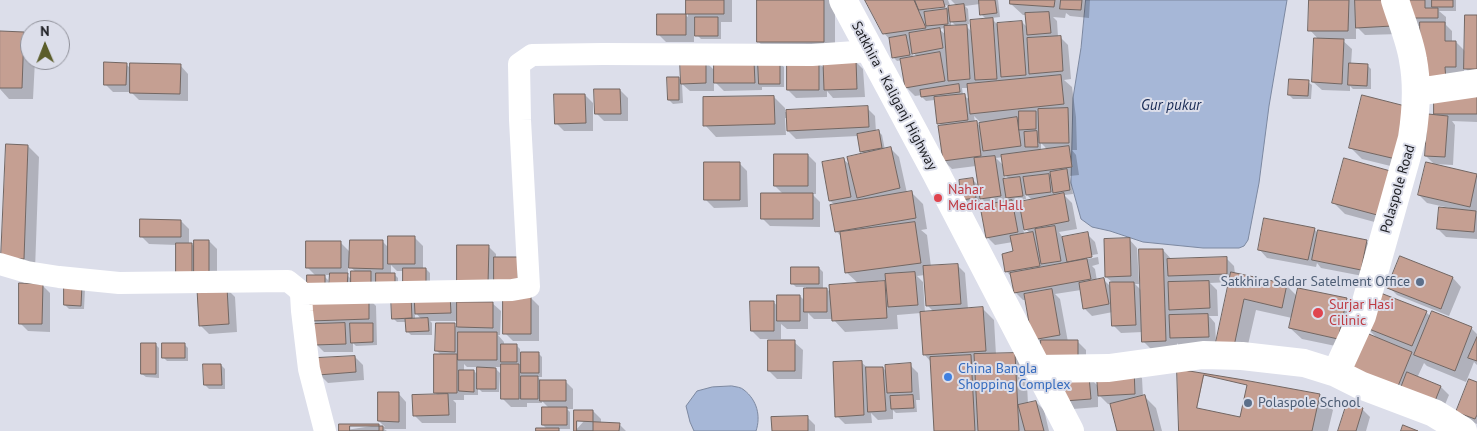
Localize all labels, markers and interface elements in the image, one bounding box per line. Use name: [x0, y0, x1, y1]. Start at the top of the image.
street label: Satkhira - Kaliganj Highway: [848, 19, 940, 173]
north arrow: [20, 20, 70, 70]
text: N: [40, 22, 50, 40]
water label: Gur pukur: [1141, 97, 1201, 115]
street label: Polaspole Road: [1377, 143, 1419, 235]
place label: Nahar Medical Hall: [948, 182, 1023, 214]
marker: Nahar Medical Hall: [932, 192, 944, 204]
place label: Satkhira Sadar Satelment Office: [1220, 274, 1410, 290]
marker: Satkhira Sadar Satelment Office: [1414, 276, 1426, 288]
place label: Surjar Hasi Cilinic: [1329, 297, 1394, 330]
marker: Surjar Hasi Cilinic: [1311, 306, 1325, 320]
place label: China Bangla Shopping Complex: [958, 361, 1070, 394]
marker: China Bangla Shopping Complex: [942, 371, 954, 383]
place label: Polaspole School: [1258, 395, 1360, 411]
marker: Polaspole School: [1242, 397, 1254, 409]

